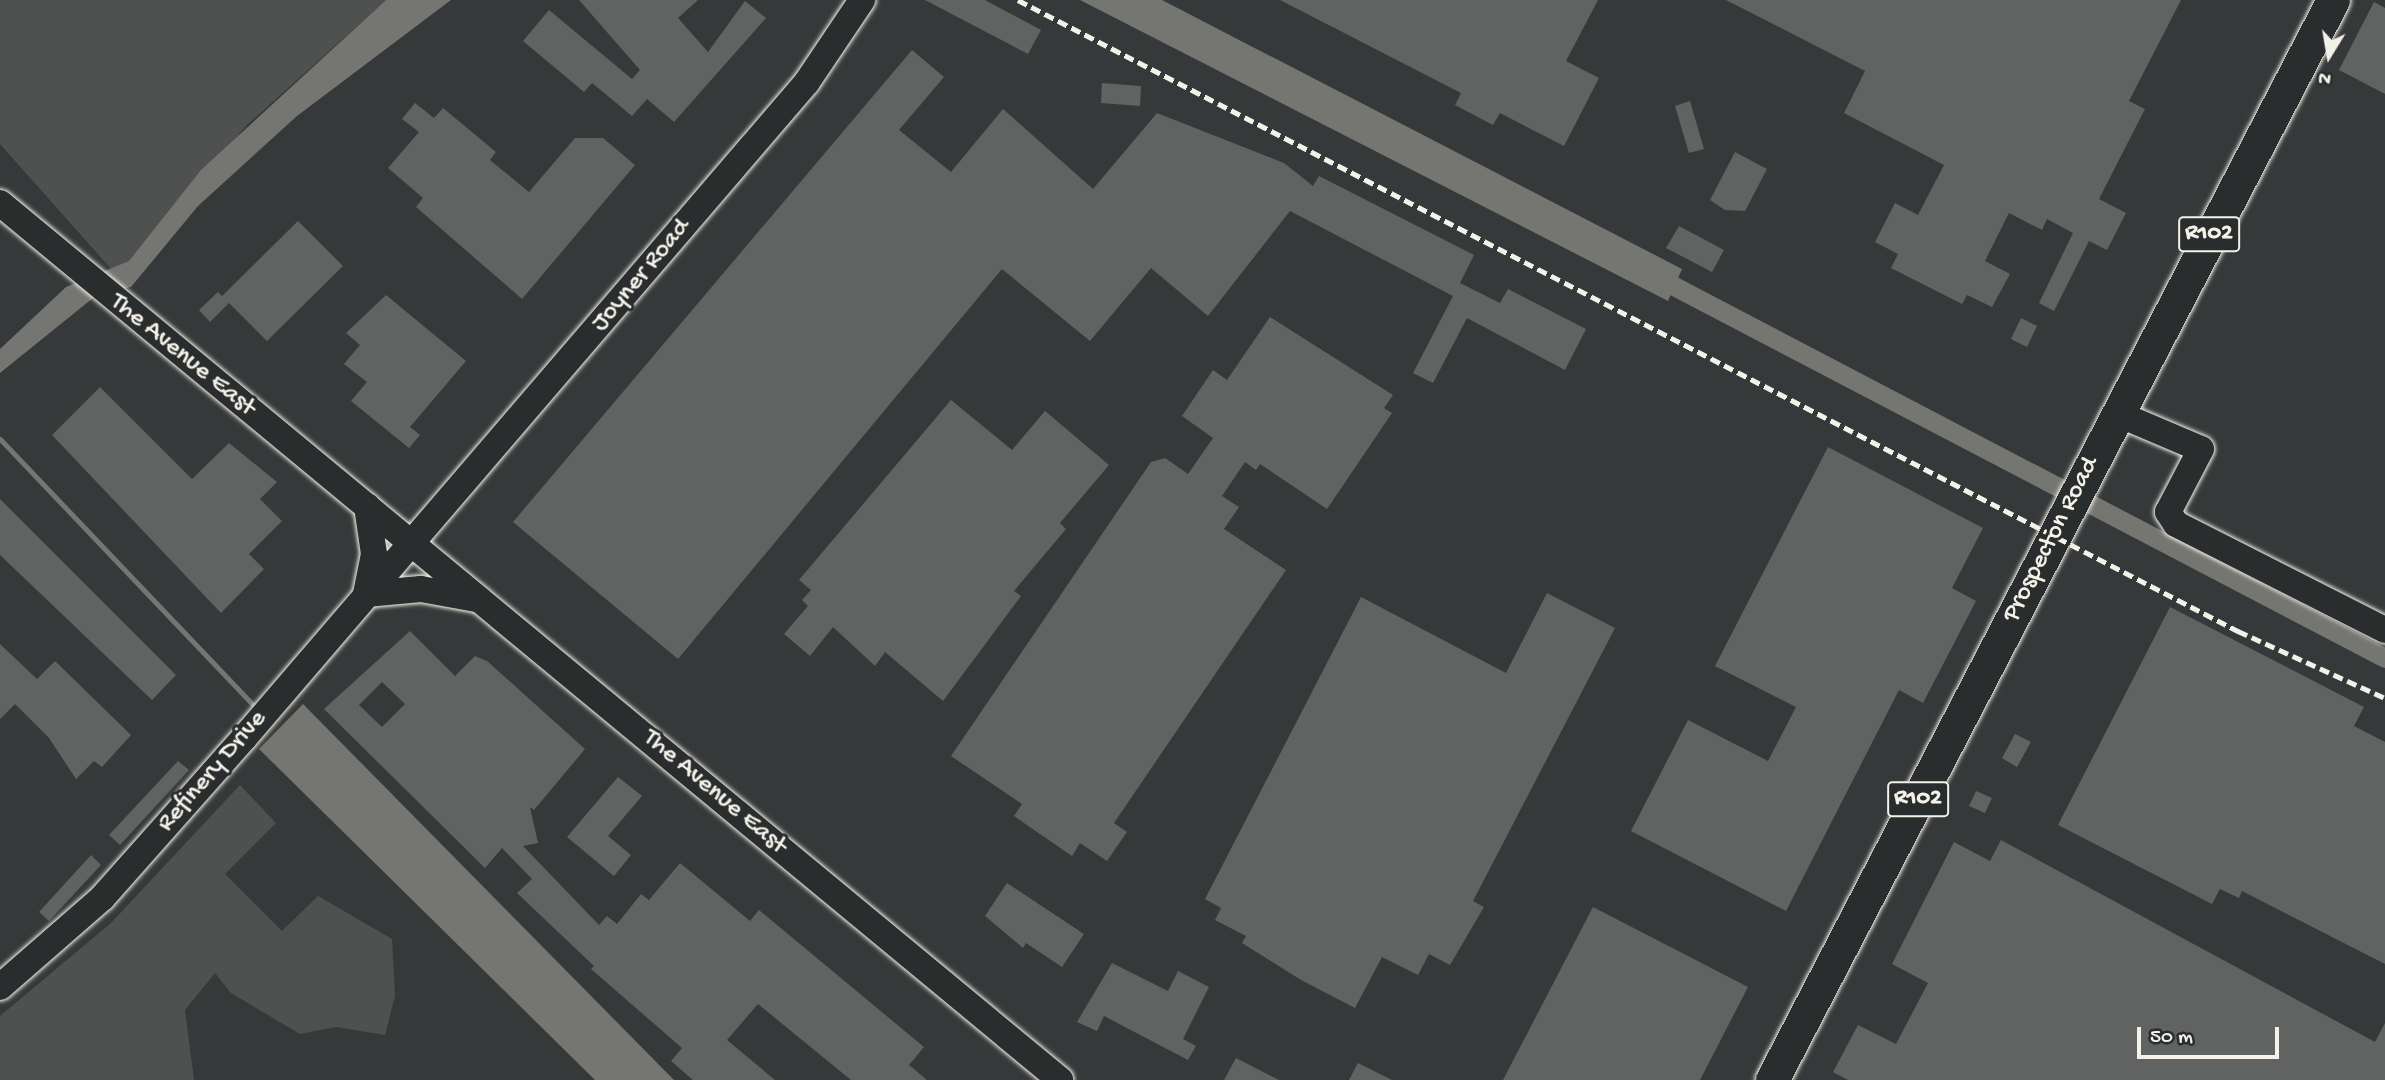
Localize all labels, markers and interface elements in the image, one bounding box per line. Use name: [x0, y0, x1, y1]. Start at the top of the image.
north arrow: [2294, 21, 2364, 91]
text: N: [2317, 65, 2333, 90]
street label: Joyner Road: [586, 213, 698, 339]
road number: R102: [2178, 214, 2240, 255]
street label: The Avenue East: [103, 288, 261, 424]
street label: Prospecton Road: [1997, 452, 2107, 628]
street label: Refinery Drive: [152, 705, 274, 839]
street label: The Avenue East: [636, 724, 792, 862]
road number: R102: [1886, 778, 1950, 820]
scale bar: [2140, 1014, 2282, 1058]
text: 50 m: [2150, 1026, 2193, 1051]

